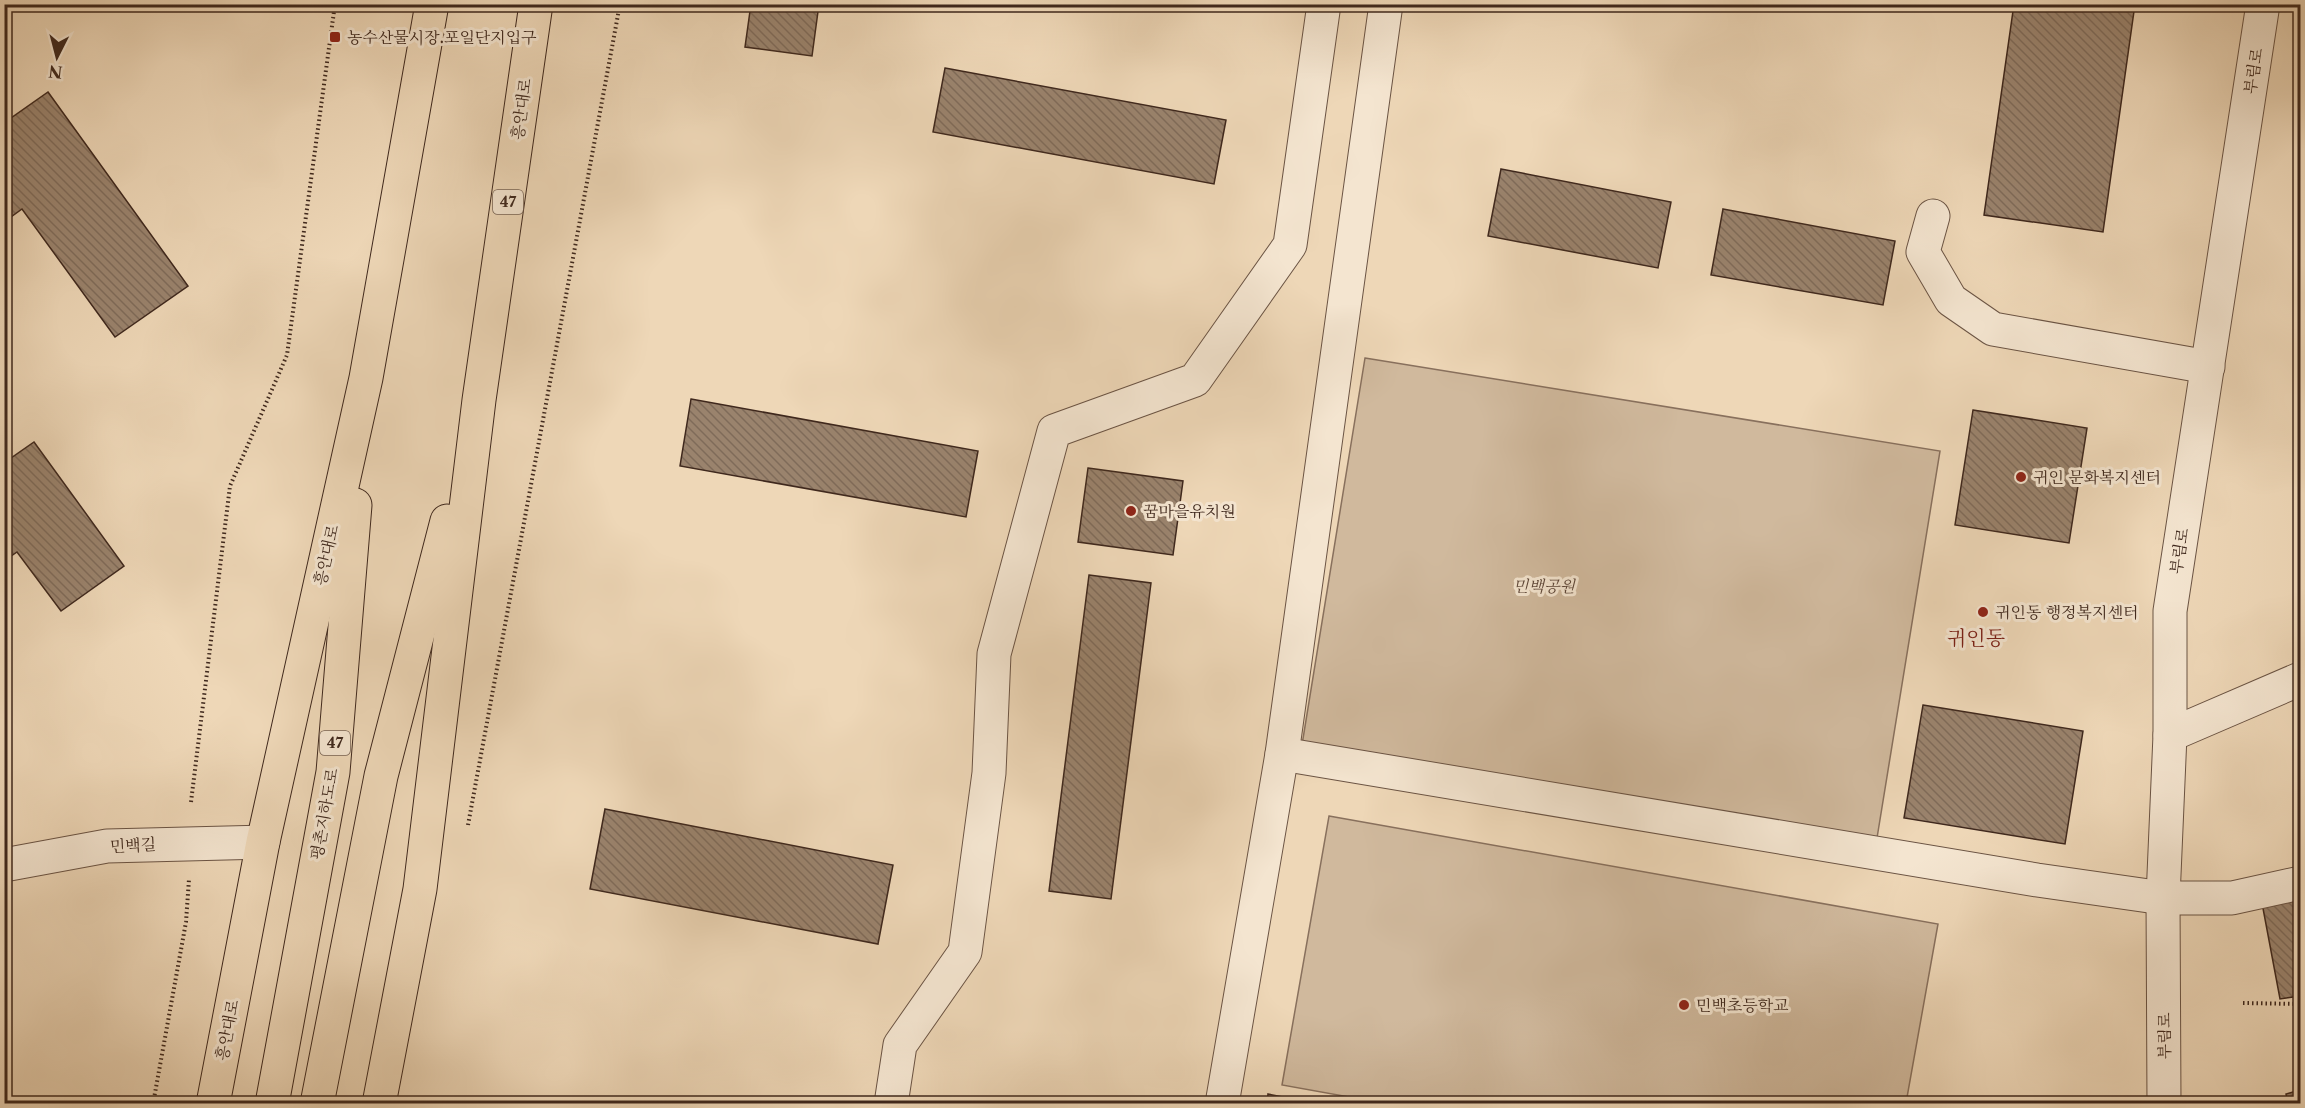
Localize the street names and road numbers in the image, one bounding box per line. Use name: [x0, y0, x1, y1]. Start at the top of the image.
street label: 부림로: [2239, 46, 2267, 95]
street label: 흥안대로: [507, 76, 535, 141]
road number: 47: [493, 190, 523, 214]
street label: 흥안대로: [309, 522, 343, 587]
street label: 부림로: [2165, 526, 2193, 575]
road number: 47: [320, 731, 350, 755]
street label: 평촌지하도로: [306, 766, 342, 861]
street label: 민백길: [109, 834, 157, 856]
street label: 흥안대로: [211, 997, 243, 1062]
street label: 부림로: [2154, 1012, 2174, 1059]

